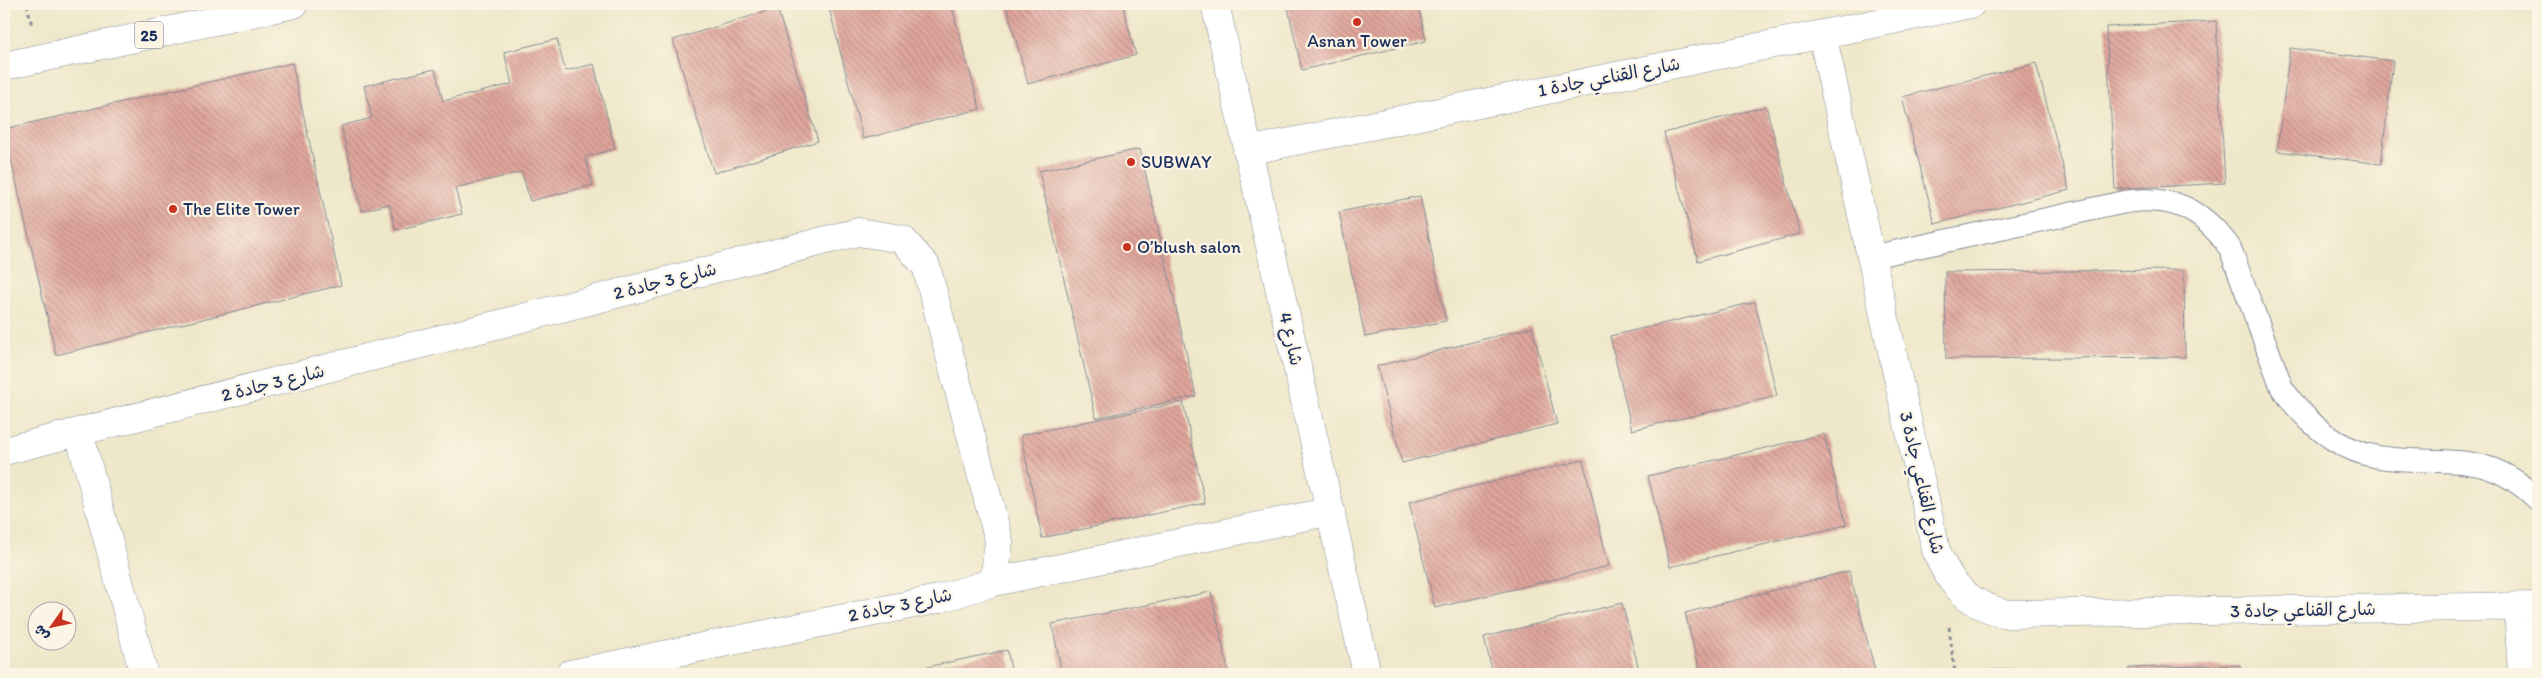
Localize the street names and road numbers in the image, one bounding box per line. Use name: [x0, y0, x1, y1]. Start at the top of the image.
road number: 25: [135, 22, 163, 48]
street label: شارع القناعي جادة 1: [1536, 52, 1683, 106]
street label: شارع 3 جادة 2: [611, 258, 719, 305]
street label: شارع 4: [1273, 310, 1308, 368]
street label: شارع 3 جادة 2: [219, 360, 327, 407]
street label: شارع القناعي جادة 3: [1890, 410, 1949, 558]
street label: شارع 3 جادة 2: [846, 583, 954, 628]
street label: شارع القناعي جادة 3: [2230, 598, 2376, 627]

